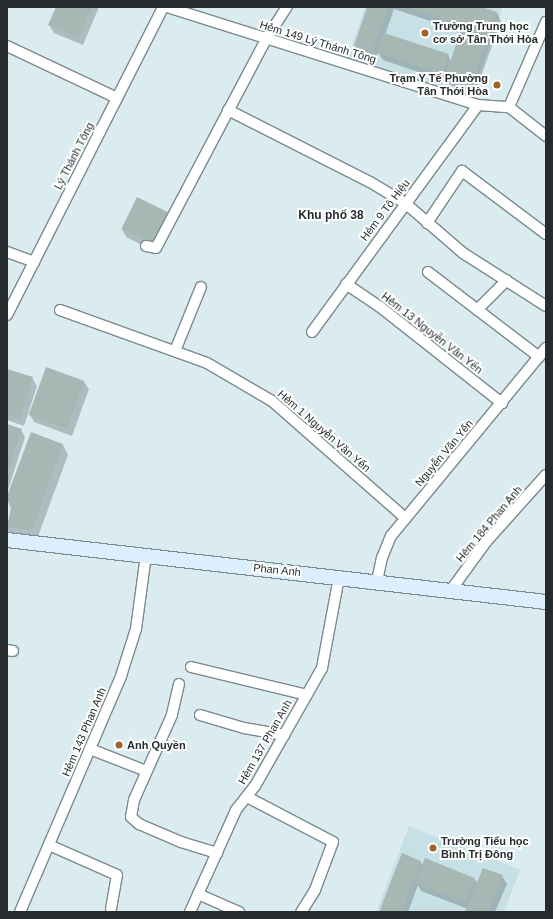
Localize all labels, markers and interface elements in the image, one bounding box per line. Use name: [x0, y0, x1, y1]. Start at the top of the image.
street label: Hẻm 149 Lý Thánh Tông: [258, 18, 378, 66]
place label: Trường Trung học cơ sở Tân Thới Hòa: [433, 20, 538, 46]
marker: Trường Trung học cơ sở Tân Thới Hòa: [420, 28, 430, 38]
place label: Trạm Y Tế Phường Tân Thới Hòa: [389, 72, 488, 98]
marker: Trạm Y Tế Phường Tân Thới Hòa: [491, 79, 503, 91]
street label: Lý Thánh Tông: [51, 120, 97, 192]
street label: Hẻm 9 Tô Hiệu: [357, 176, 413, 244]
district label: Khu phố 38: [298, 209, 364, 223]
street label: Hẻm 13 Nguyễn Văn Yến: [379, 289, 485, 377]
street label: Hẻm 1 Nguyễn Văn Yến: [275, 387, 373, 475]
street label: Nguyễn Văn Yến: [412, 417, 476, 489]
street label: Hẻm 184 Phan Anh: [453, 483, 525, 565]
street label: Phan Anh: [252, 561, 302, 579]
street label: Hẻm 143 Phan Anh: [59, 685, 109, 779]
street label: Hẻm 137 Phan Anh: [235, 697, 295, 787]
place label: Anh Quyền: [127, 738, 186, 752]
marker: Anh Quyền: [114, 740, 124, 750]
place label: Trường Tiểu học Bình Trị Đông: [441, 835, 529, 861]
marker: Trường Tiểu học Bình Trị Đông: [428, 843, 438, 853]

